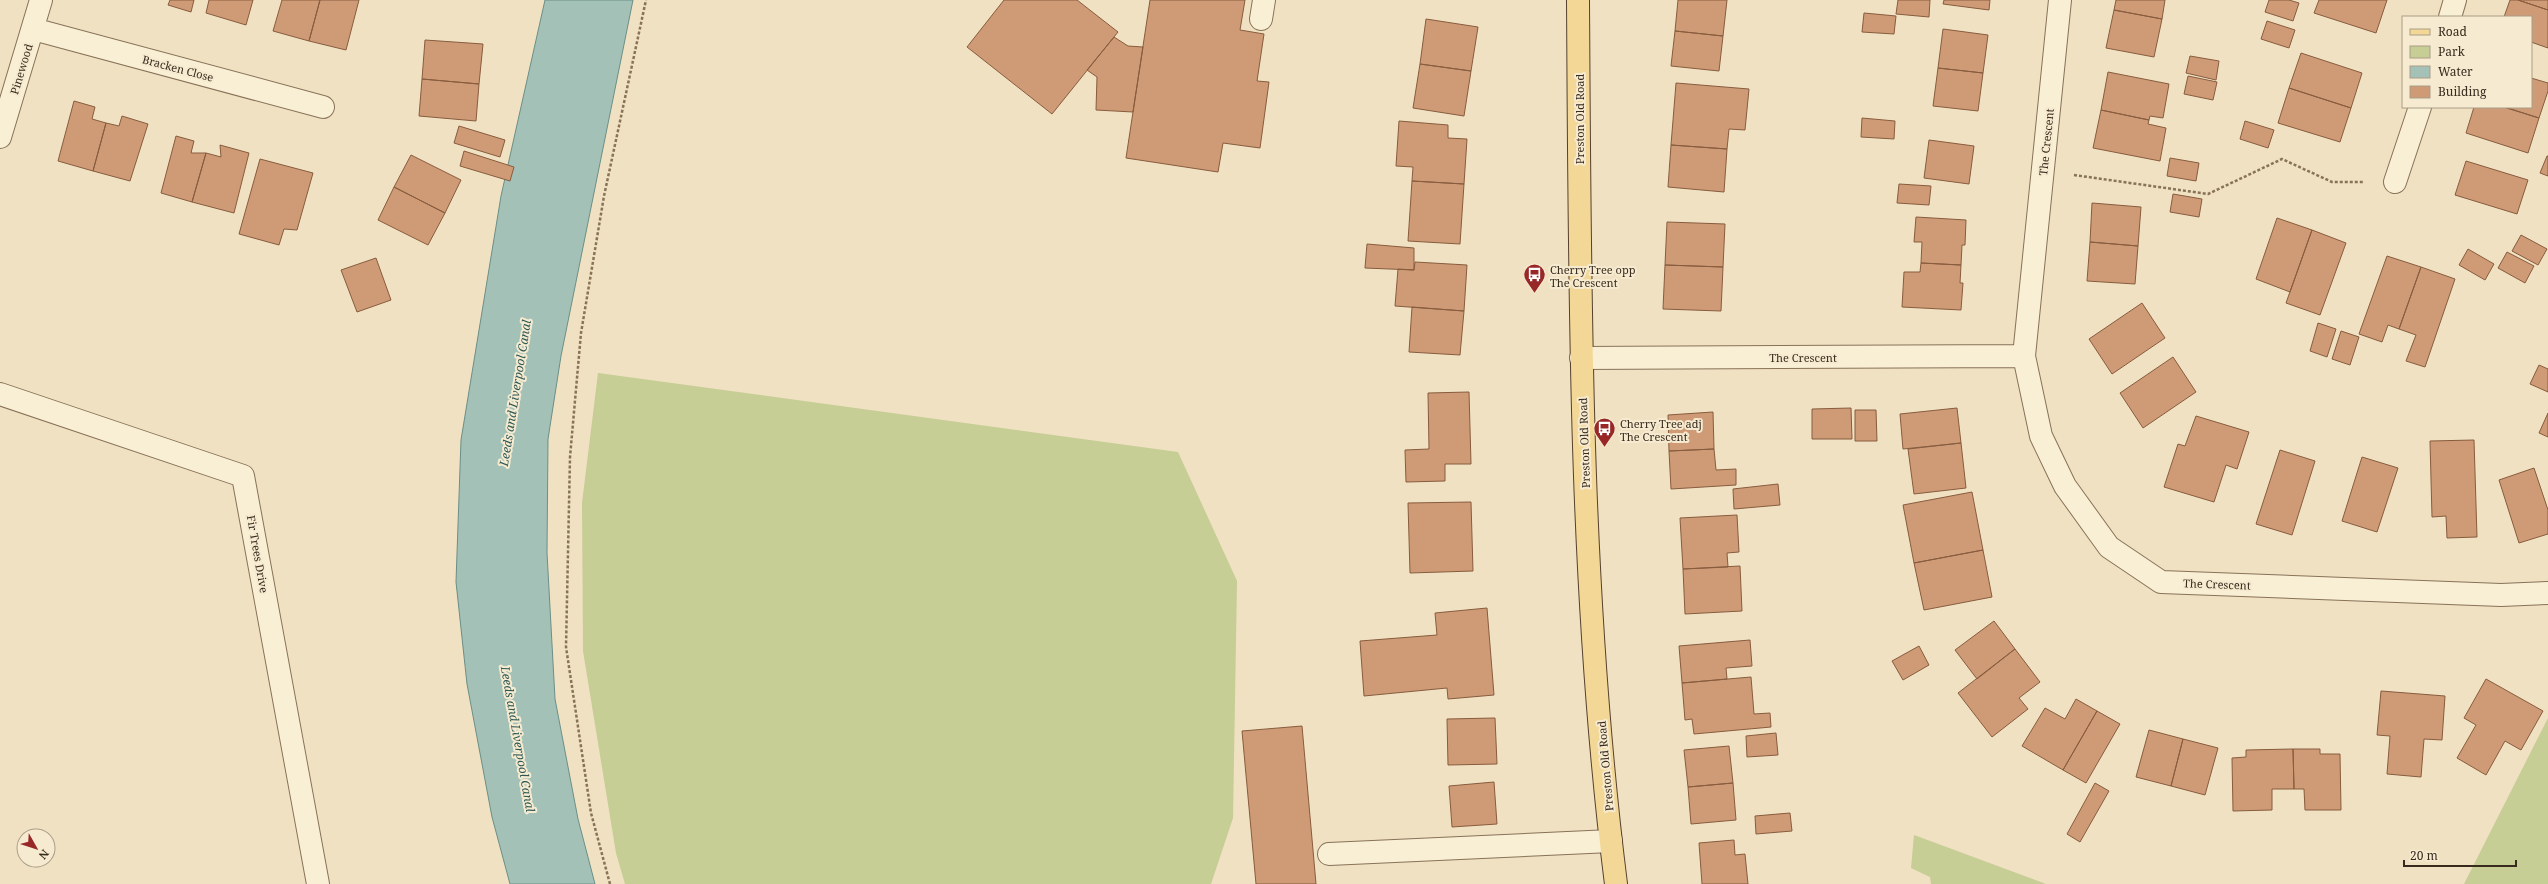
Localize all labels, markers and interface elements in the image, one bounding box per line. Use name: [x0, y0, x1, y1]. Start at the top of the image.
legend: [2402, 16, 2532, 108]
text: Road: [2438, 23, 2468, 40]
street label: Pinewood: [6, 42, 36, 96]
text: Park: [2438, 43, 2466, 60]
street label: Bracken Close: [141, 51, 215, 85]
text: Water: [2438, 63, 2473, 80]
street label: Preston Old Road: [1572, 73, 1587, 164]
text: Building: [2438, 83, 2487, 100]
street label: The Crescent: [2035, 108, 2057, 176]
bus stop icon: Cherry Tree opp The Crescent: [1522, 262, 1548, 295]
place label: Cherry Tree opp The Crescent: [1550, 262, 1636, 290]
water label: Leeds and Liverpool Canal: [495, 318, 535, 468]
street label: The Crescent: [1769, 350, 1837, 365]
street label: Preston Old Road: [1575, 397, 1593, 489]
bus stop icon: Cherry Tree adj The Crescent: [1592, 416, 1618, 449]
place label: Cherry Tree adj The Crescent: [1620, 416, 1702, 444]
street label: Fir Trees Drive: [244, 514, 272, 594]
street label: The Crescent: [2183, 575, 2251, 593]
water label: Leeds and Liverpool Canal: [497, 664, 539, 814]
street label: Preston Old Road: [1594, 720, 1616, 812]
north arrow: [16, 828, 56, 868]
scale bar: [2404, 842, 2516, 868]
text: N: [35, 847, 53, 863]
text: 20 m: [2410, 847, 2438, 864]

